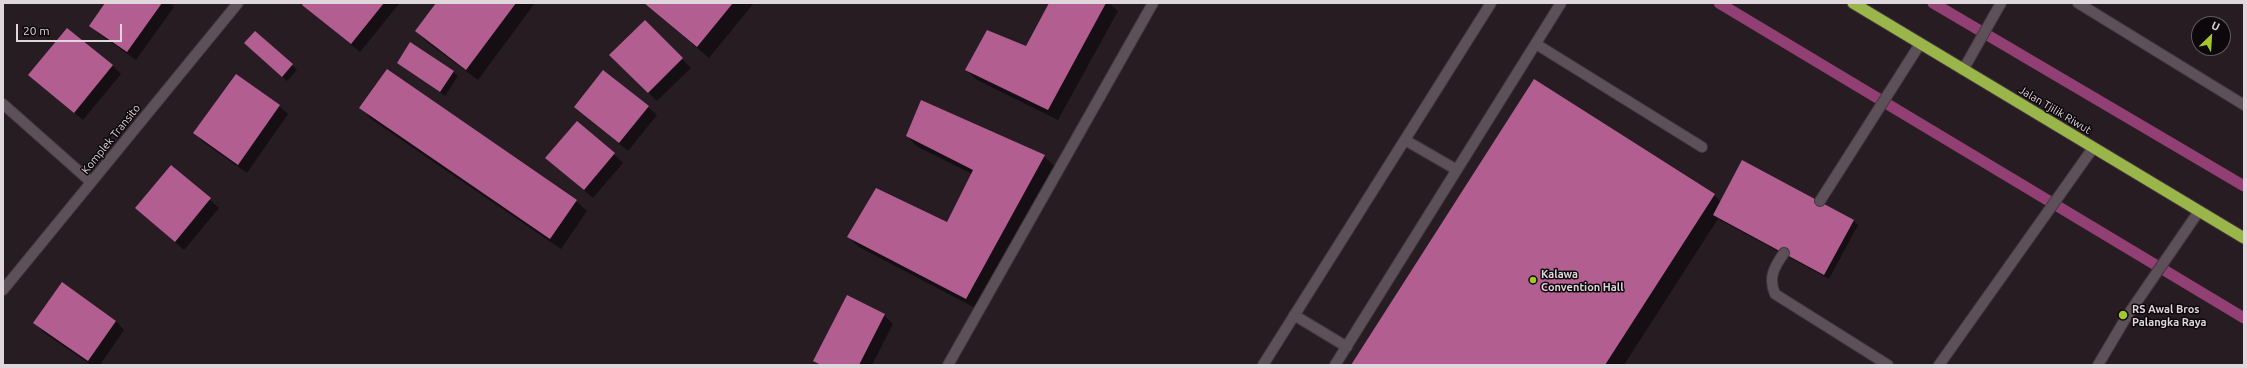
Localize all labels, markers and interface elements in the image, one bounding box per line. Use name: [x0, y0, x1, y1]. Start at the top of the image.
scale bar: [18, 16, 124, 42]
north arrow: [2191, 16, 2231, 56]
text: U: [2210, 19, 2222, 33]
text: 20 m: [23, 24, 50, 37]
street label: Jalan Tjilik Riwut: [2016, 83, 2094, 137]
street label: Komplek Transito: [79, 101, 143, 177]
place label: Kalawa Convention Hall: [1541, 267, 1623, 293]
marker: Kalawa Convention Hall: [1528, 275, 1538, 285]
place label: RS Awal Bros Palangka Raya: [2132, 302, 2206, 328]
marker: RS Awal Bros Palangka Raya: [2117, 309, 2129, 321]

